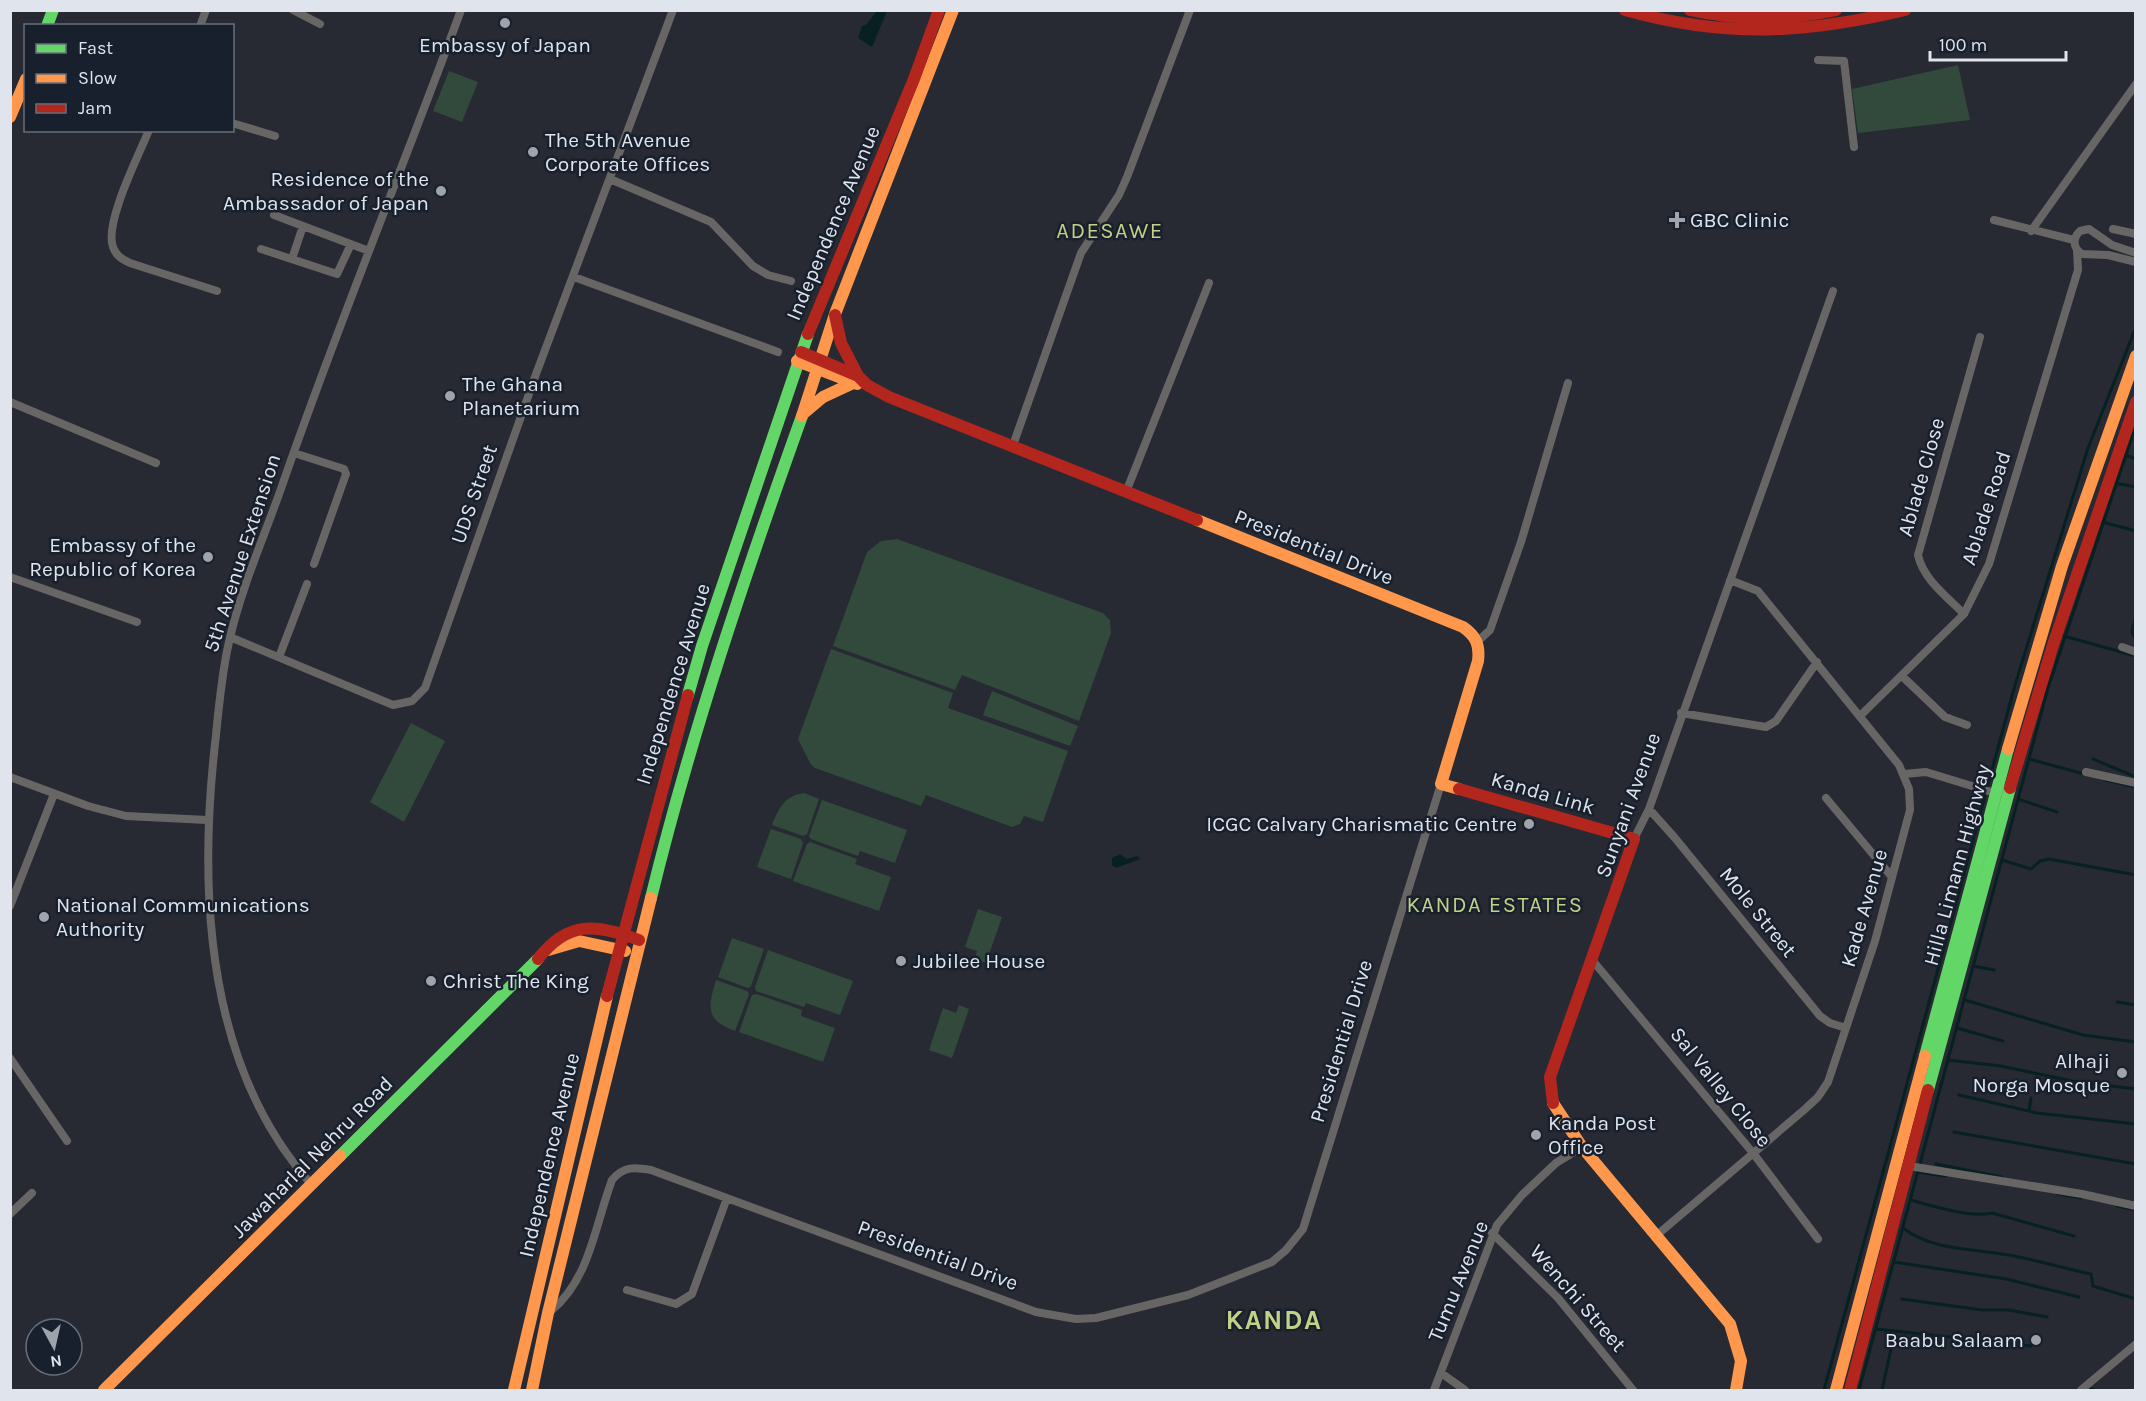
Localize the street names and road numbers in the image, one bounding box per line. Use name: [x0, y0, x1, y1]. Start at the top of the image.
street label: Independence Avenue: [781, 122, 885, 324]
street label: Ablade Close: [1893, 415, 1949, 539]
street label: UDS Street: [446, 441, 502, 547]
street label: Ablade Road: [1956, 448, 2016, 568]
street label: 5th Avenue Extension: [199, 451, 285, 655]
street label: Presidential Drive: [1231, 504, 1397, 590]
street label: Independence Avenue: [631, 580, 715, 788]
street label: Sunyani Avenue: [1591, 729, 1665, 881]
street label: Hilla Limann Highway: [1919, 761, 1996, 968]
street label: Kanda Link: [1488, 767, 1598, 819]
street label: Kade Avenue: [1836, 846, 1892, 970]
street label: Mole Street: [1715, 862, 1802, 962]
street label: Presidential Drive: [1305, 957, 1377, 1125]
street label: Sal Valley Close: [1665, 1022, 1777, 1152]
street label: Independence Avenue: [514, 1050, 584, 1260]
street label: Jawaharlal Nehru Road: [226, 1071, 398, 1243]
street label: Presidential Drive: [855, 1215, 1021, 1295]
street label: Tumu Avenue: [1423, 1217, 1493, 1345]
street label: Wenchi Street: [1525, 1240, 1631, 1356]

